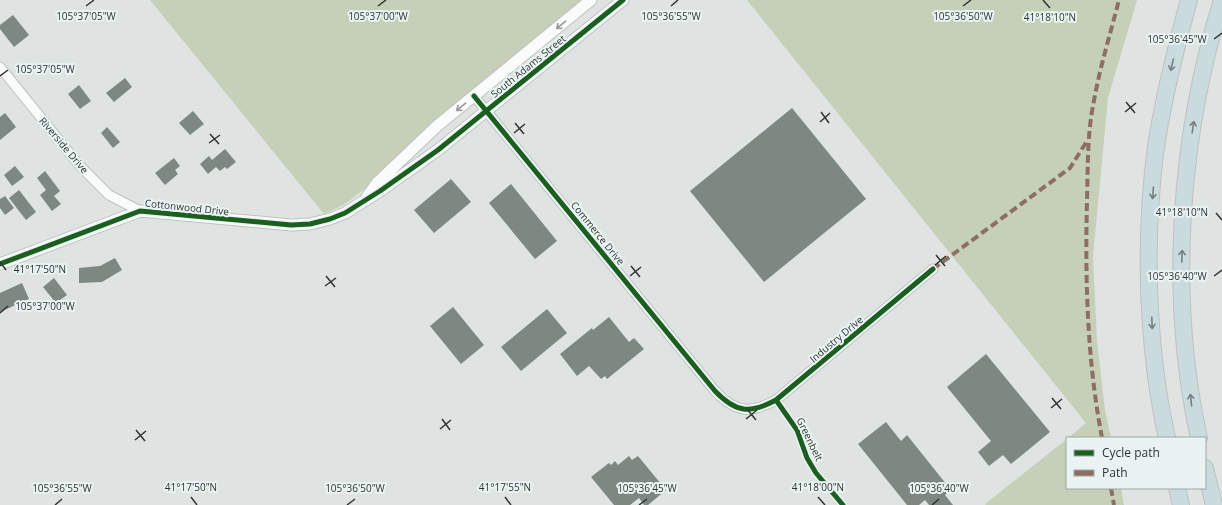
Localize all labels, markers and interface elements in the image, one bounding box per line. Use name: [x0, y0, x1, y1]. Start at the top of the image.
text: 105°37'05"W: [56, 9, 117, 23]
text: 105°37'00"W: [348, 9, 409, 23]
text: 105°36'55"W: [641, 9, 702, 23]
text: 105°36'50"W: [933, 9, 994, 23]
text: 41°18'10"N: [1024, 10, 1076, 24]
one-way arrow: [556, 20, 567, 29]
street label: South Adams Street: [488, 31, 569, 101]
text: 105°36'45"W: [1147, 32, 1208, 46]
one-way arrow: [1167, 58, 1175, 71]
text: 105°37'05"W: [15, 62, 76, 76]
one-way arrow: [455, 102, 466, 111]
street label: Riverside Drive: [36, 114, 92, 176]
one-way arrow: [1189, 121, 1197, 134]
one-way arrow: [1149, 186, 1156, 199]
street label: Cottonwood Drive: [144, 196, 230, 218]
street label: Commerce Drive: [568, 198, 628, 268]
text: 41°18'10"N: [1156, 205, 1208, 219]
one-way arrow: [1178, 250, 1185, 263]
text: 41°17'50"N: [14, 262, 66, 276]
text: 105°36'40"W: [1147, 269, 1208, 283]
text: 105°37'00"W: [15, 299, 76, 313]
street label: Industry Drive: [806, 312, 866, 365]
one-way arrow: [1148, 316, 1155, 329]
one-way arrow: [1188, 394, 1195, 407]
street label: Greenbelt: [794, 415, 827, 463]
legend: [1066, 437, 1206, 489]
text: Cycle path: [1102, 444, 1160, 461]
text: Path: [1102, 464, 1128, 481]
text: 41°17'50"N: [165, 480, 217, 494]
text: 41°17'55"N: [479, 480, 531, 494]
text: 41°18'00"N: [792, 480, 844, 494]
text: 105°36'55"W: [32, 481, 93, 495]
text: 105°36'50"W: [325, 481, 386, 495]
text: 105°36'45"W: [617, 481, 678, 495]
text: 105°36'40"W: [909, 481, 970, 495]

